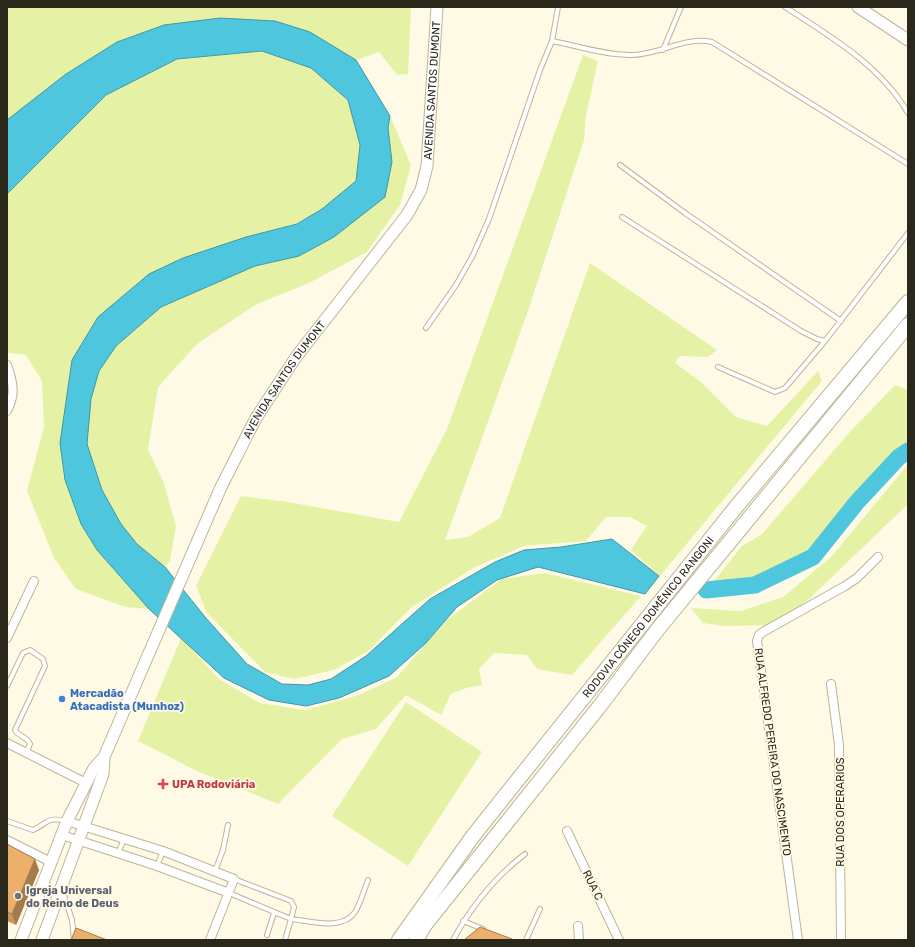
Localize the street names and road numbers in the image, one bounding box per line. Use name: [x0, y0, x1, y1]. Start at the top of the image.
street label: AVENIDA SANTOS DUMONT: [421, 20, 443, 160]
street label: AVENIDA SANTOS DUMONT: [241, 318, 329, 441]
street label: RODOVIA CÔNEGO DOMÊNICO RANGONI: [580, 534, 717, 700]
street label: RUA ALFREDO PEREIRA DO NASCIMENTO: [751, 647, 794, 857]
street label: RUA DOS OPERARIOS: [834, 757, 847, 867]
street label: RUA C: [580, 868, 605, 902]

